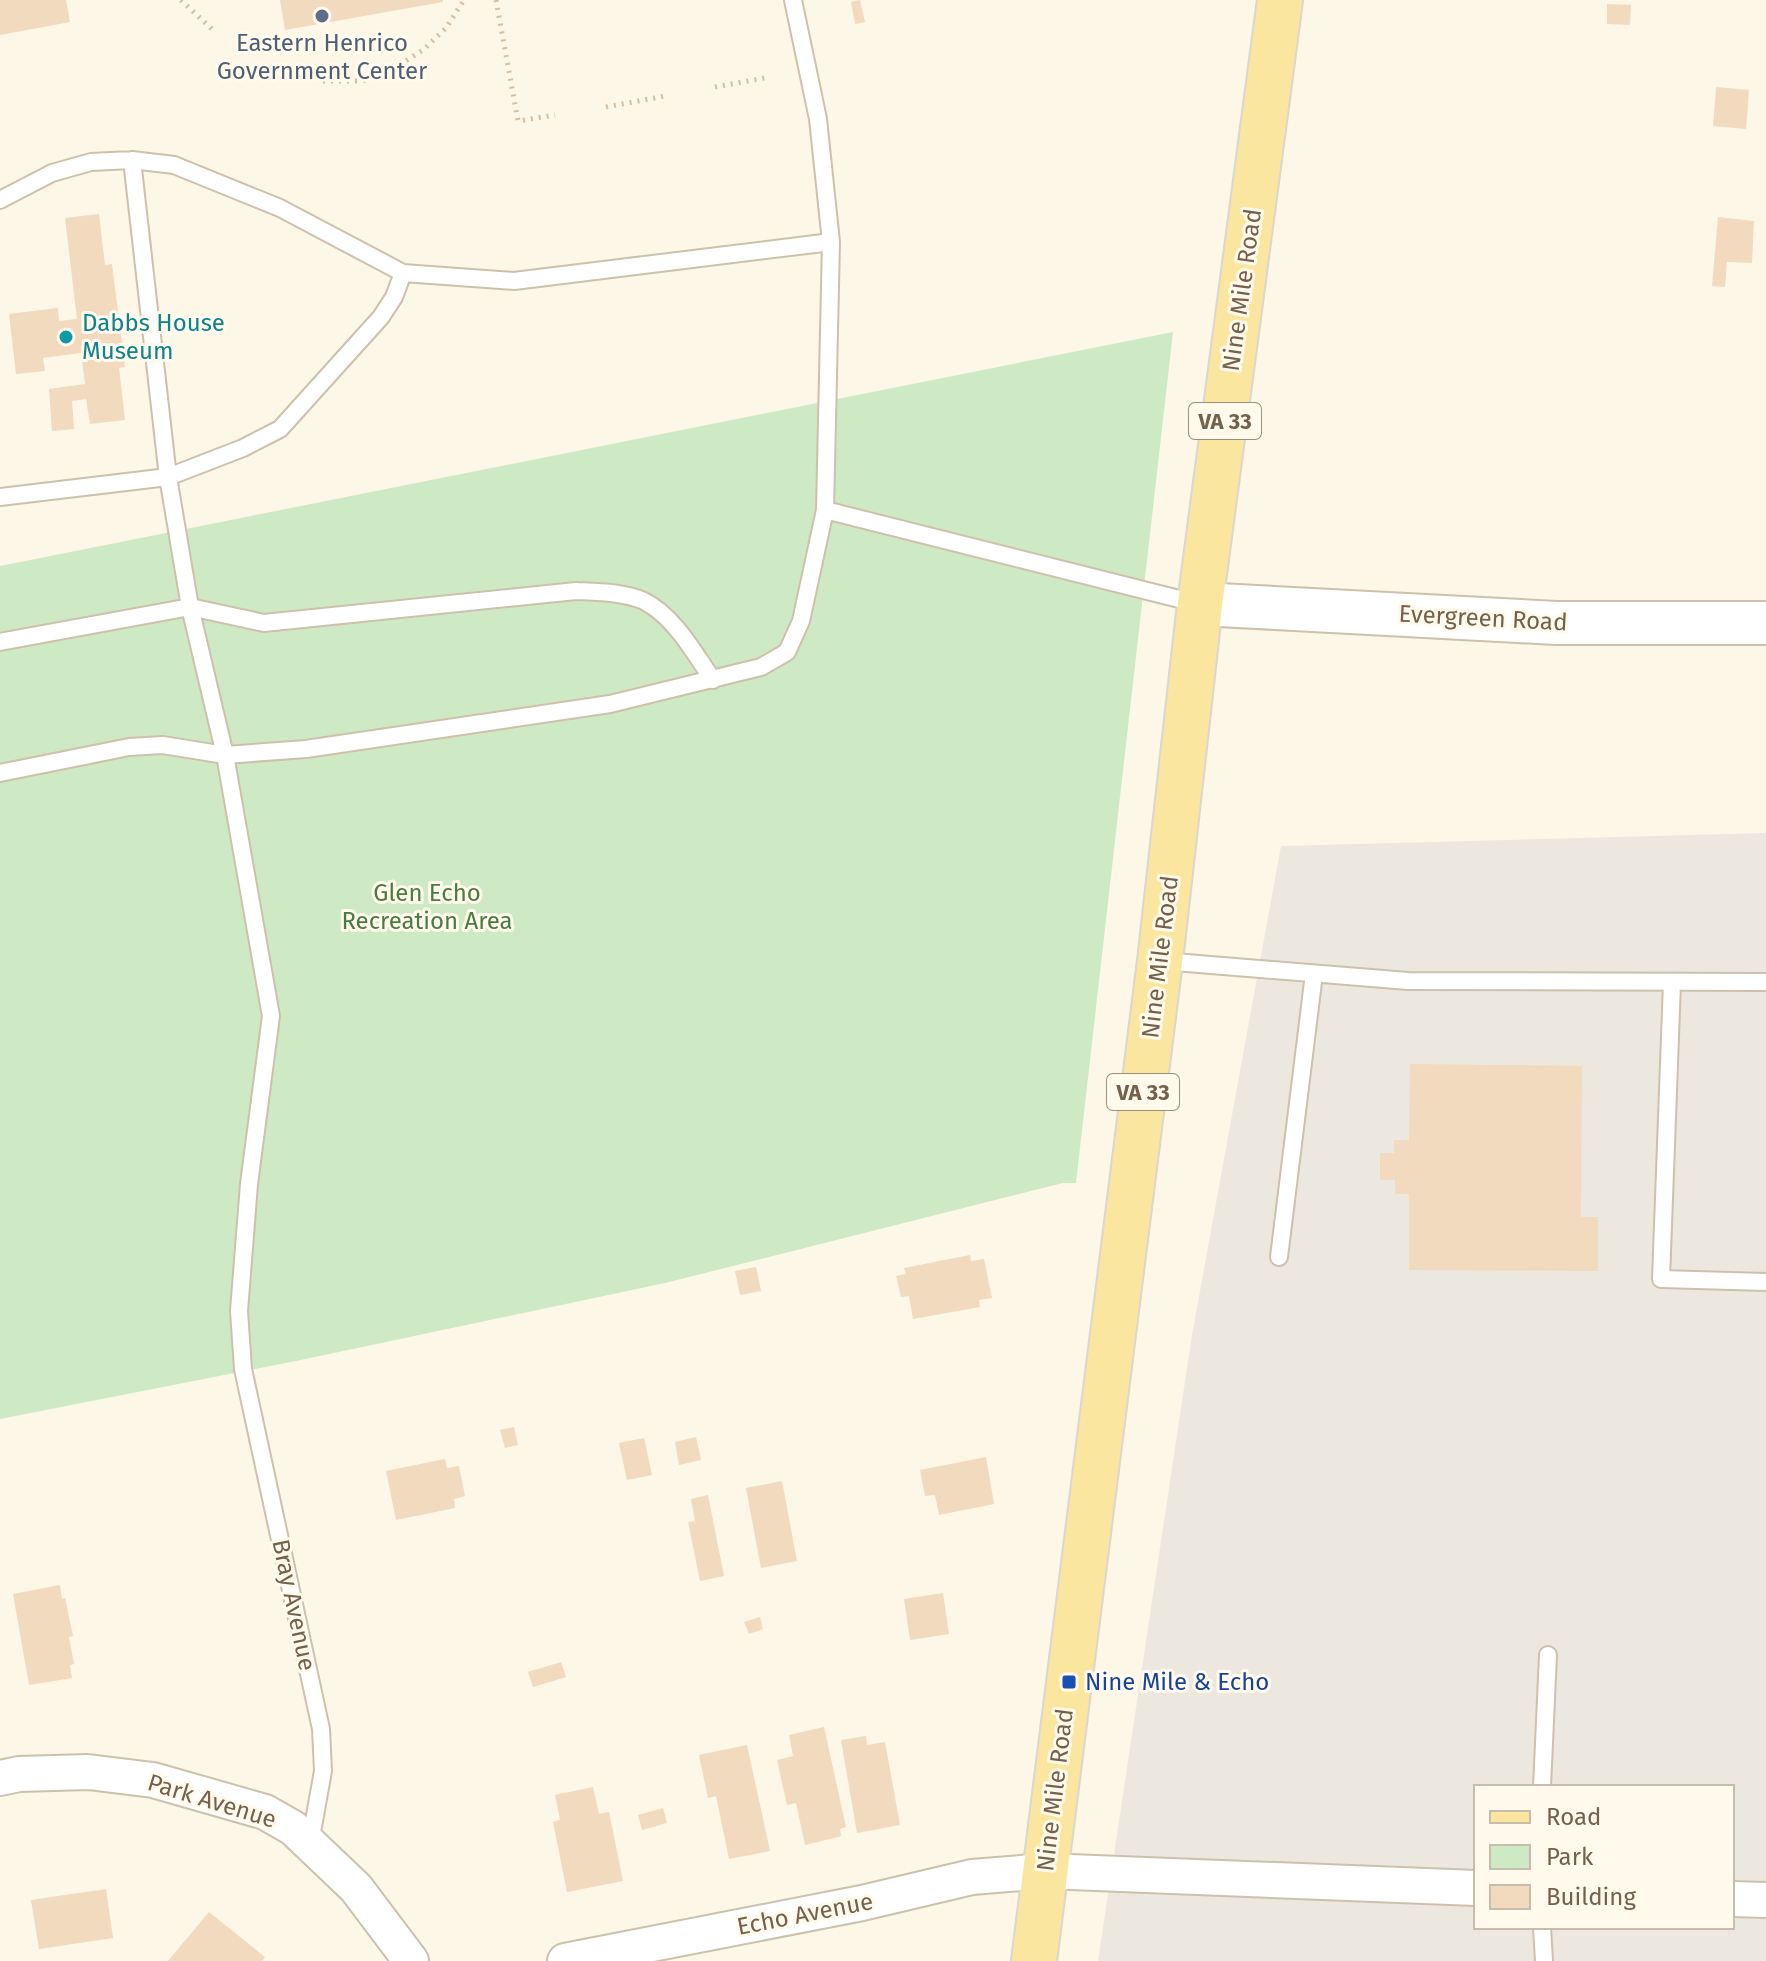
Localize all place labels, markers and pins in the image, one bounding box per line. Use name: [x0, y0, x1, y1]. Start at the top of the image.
marker: Eastern Henrico Government Center: [313, 7, 331, 25]
place label: Eastern Henrico Government Center: [217, 29, 428, 85]
place label: Dabbs House Museum: [82, 309, 225, 365]
marker: Dabbs House Museum: [57, 328, 75, 346]
place label: Nine Mile & Echo: [1085, 1668, 1269, 1696]
marker: Nine Mile & Echo: [1060, 1673, 1078, 1691]

